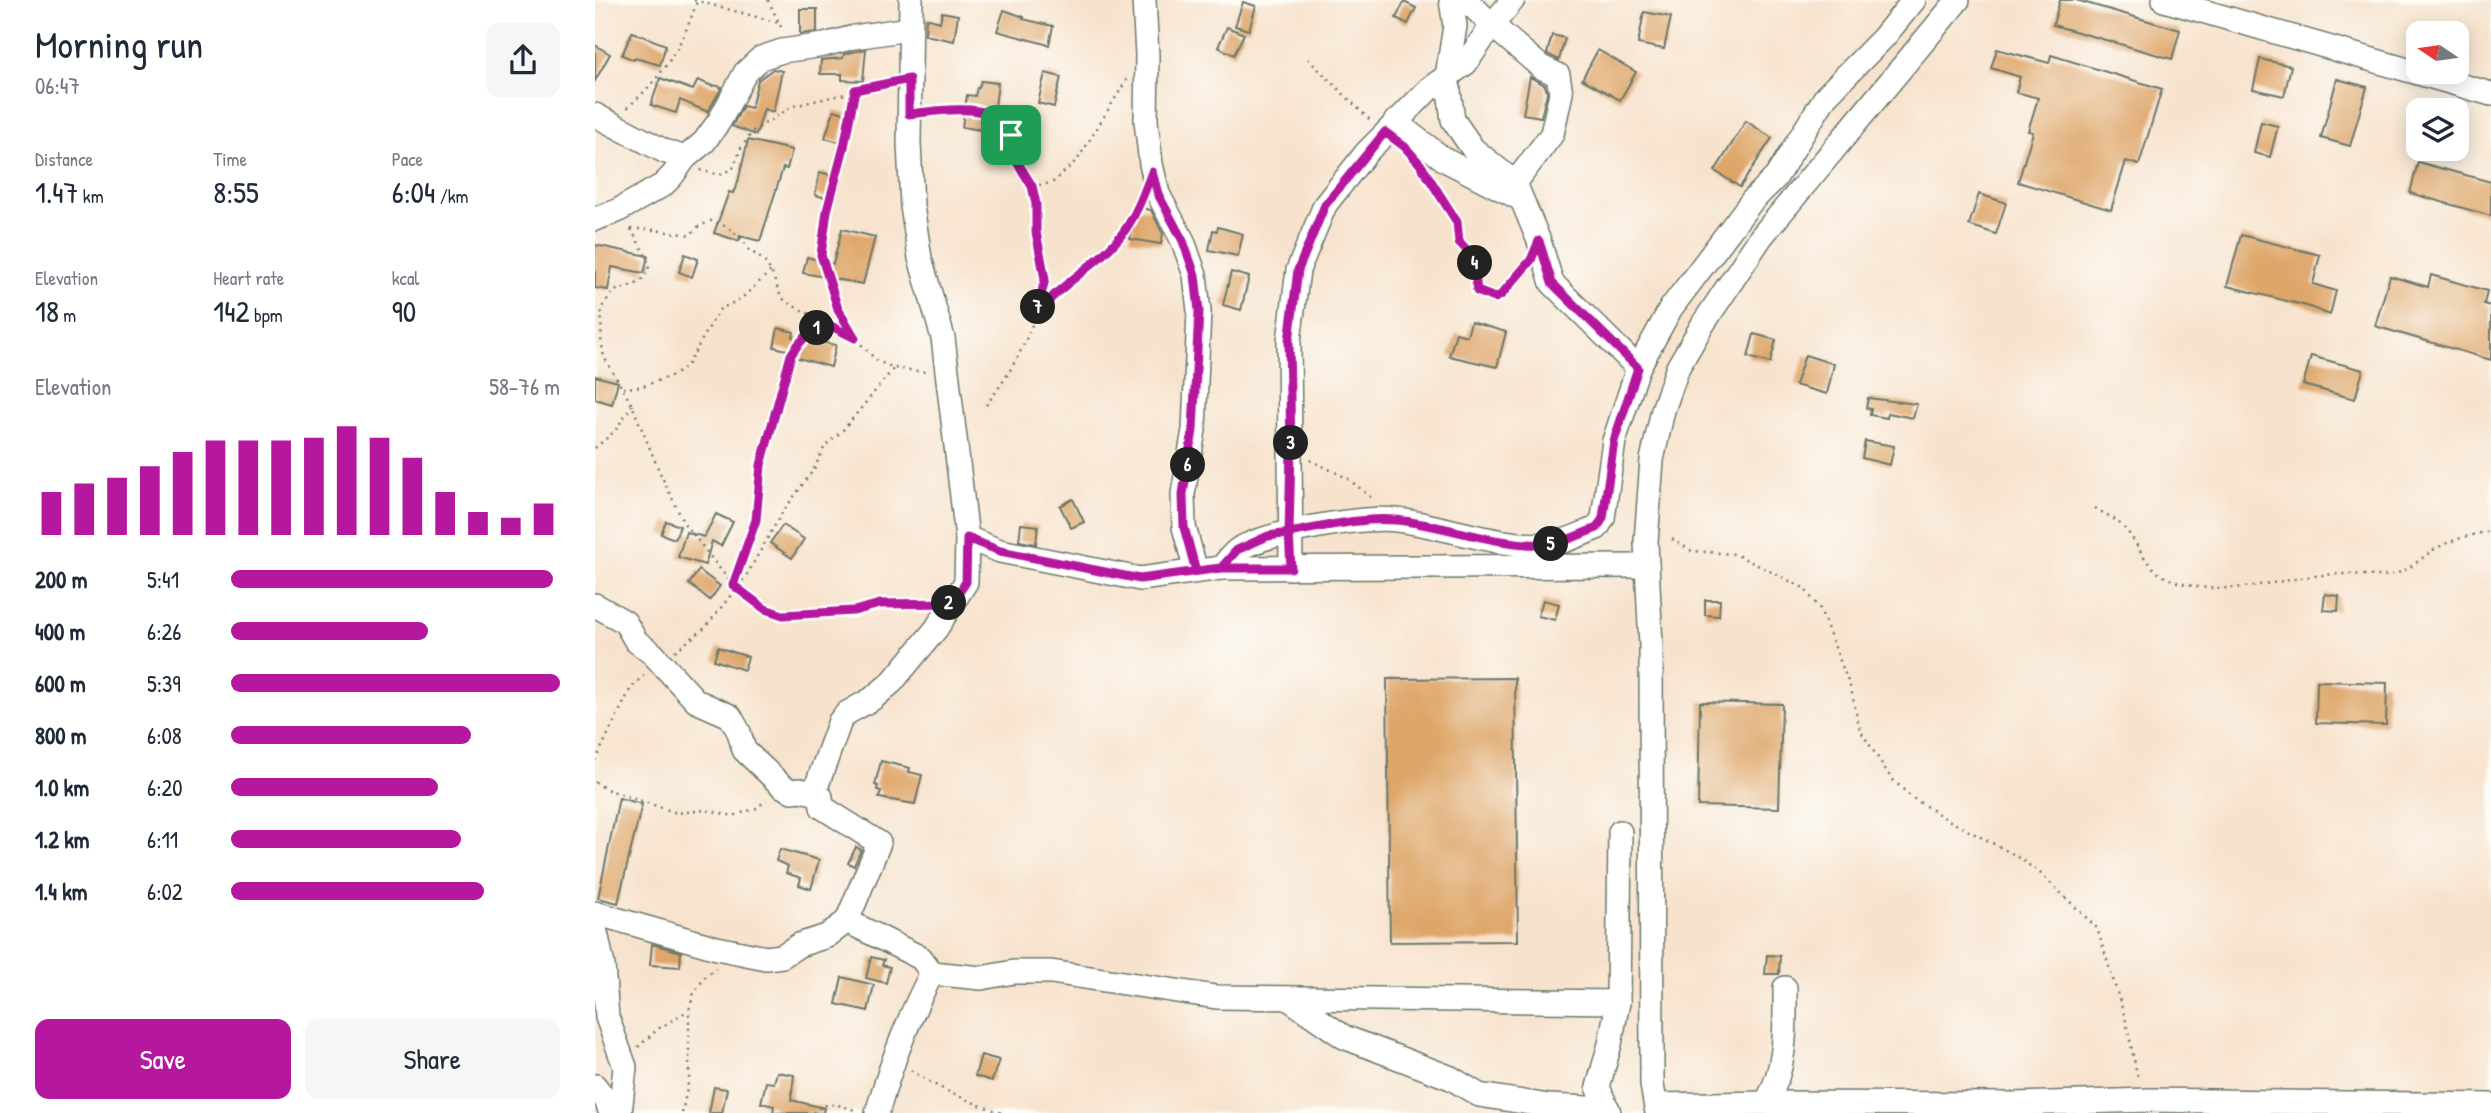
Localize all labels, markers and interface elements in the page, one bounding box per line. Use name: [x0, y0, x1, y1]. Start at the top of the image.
text: Morning run: [35, 18, 203, 70]
north arrow: [2406, 21, 2469, 84]
map controls: [2406, 21, 2469, 161]
button: share: [486, 23, 560, 97]
text: 06:47: [35, 70, 80, 101]
button: layers: [2406, 98, 2469, 161]
pin: [981, 105, 1041, 165]
icon: arrive: [992, 116, 1030, 154]
text: Distance: [35, 146, 93, 172]
text: Time: [213, 146, 247, 172]
text: Pace: [392, 146, 423, 172]
text: 1.47: [35, 172, 78, 212]
text: 8:55: [213, 172, 259, 212]
text: 6:04: [392, 172, 435, 212]
text: km: [78, 183, 104, 209]
text: /km: [435, 183, 469, 209]
pin: 4: [1457, 246, 1493, 280]
text: 4: [1471, 249, 1478, 275]
text: Elevation: [35, 265, 98, 291]
text: Heart rate: [213, 265, 284, 291]
text: kcal: [392, 265, 419, 291]
pin: 7: [1021, 290, 1055, 324]
text: 18: [35, 291, 59, 331]
text: 142: [213, 291, 250, 331]
text: 90: [392, 291, 416, 331]
text: 7: [1033, 293, 1042, 319]
text: m: [59, 302, 76, 328]
text: bpm: [250, 302, 283, 328]
pin: 1: [799, 310, 835, 346]
text: 1: [813, 314, 820, 340]
text: Elevation: [35, 371, 111, 402]
text: 58–76 m: [489, 371, 560, 402]
pin: 3: [1273, 426, 1309, 460]
text: 3: [1286, 429, 1295, 455]
pin: 6: [1171, 448, 1205, 482]
text: 6: [1184, 451, 1191, 477]
pin: 5: [1534, 526, 1569, 562]
text: 5: [1546, 530, 1555, 556]
text: 200 m: [35, 564, 87, 595]
text: 5:41: [147, 564, 179, 595]
pin: 2: [931, 586, 967, 620]
text: 2: [944, 589, 953, 615]
text: 400 m: [35, 616, 85, 647]
text: 6:26: [147, 616, 181, 647]
text: 600 m: [35, 668, 86, 699]
text: 5:39: [147, 668, 181, 699]
text: 800 m: [35, 720, 87, 751]
text: 6:08: [147, 720, 182, 751]
text: 1.0 km: [35, 772, 89, 803]
text: 6:20: [147, 772, 183, 803]
text: 1.2 km: [35, 824, 90, 855]
text: 6:11: [147, 824, 178, 855]
text: 1.4 km: [35, 876, 87, 907]
text: 6:02: [147, 876, 183, 907]
button: Save: [35, 1019, 291, 1099]
button: Share: [305, 1019, 560, 1099]

